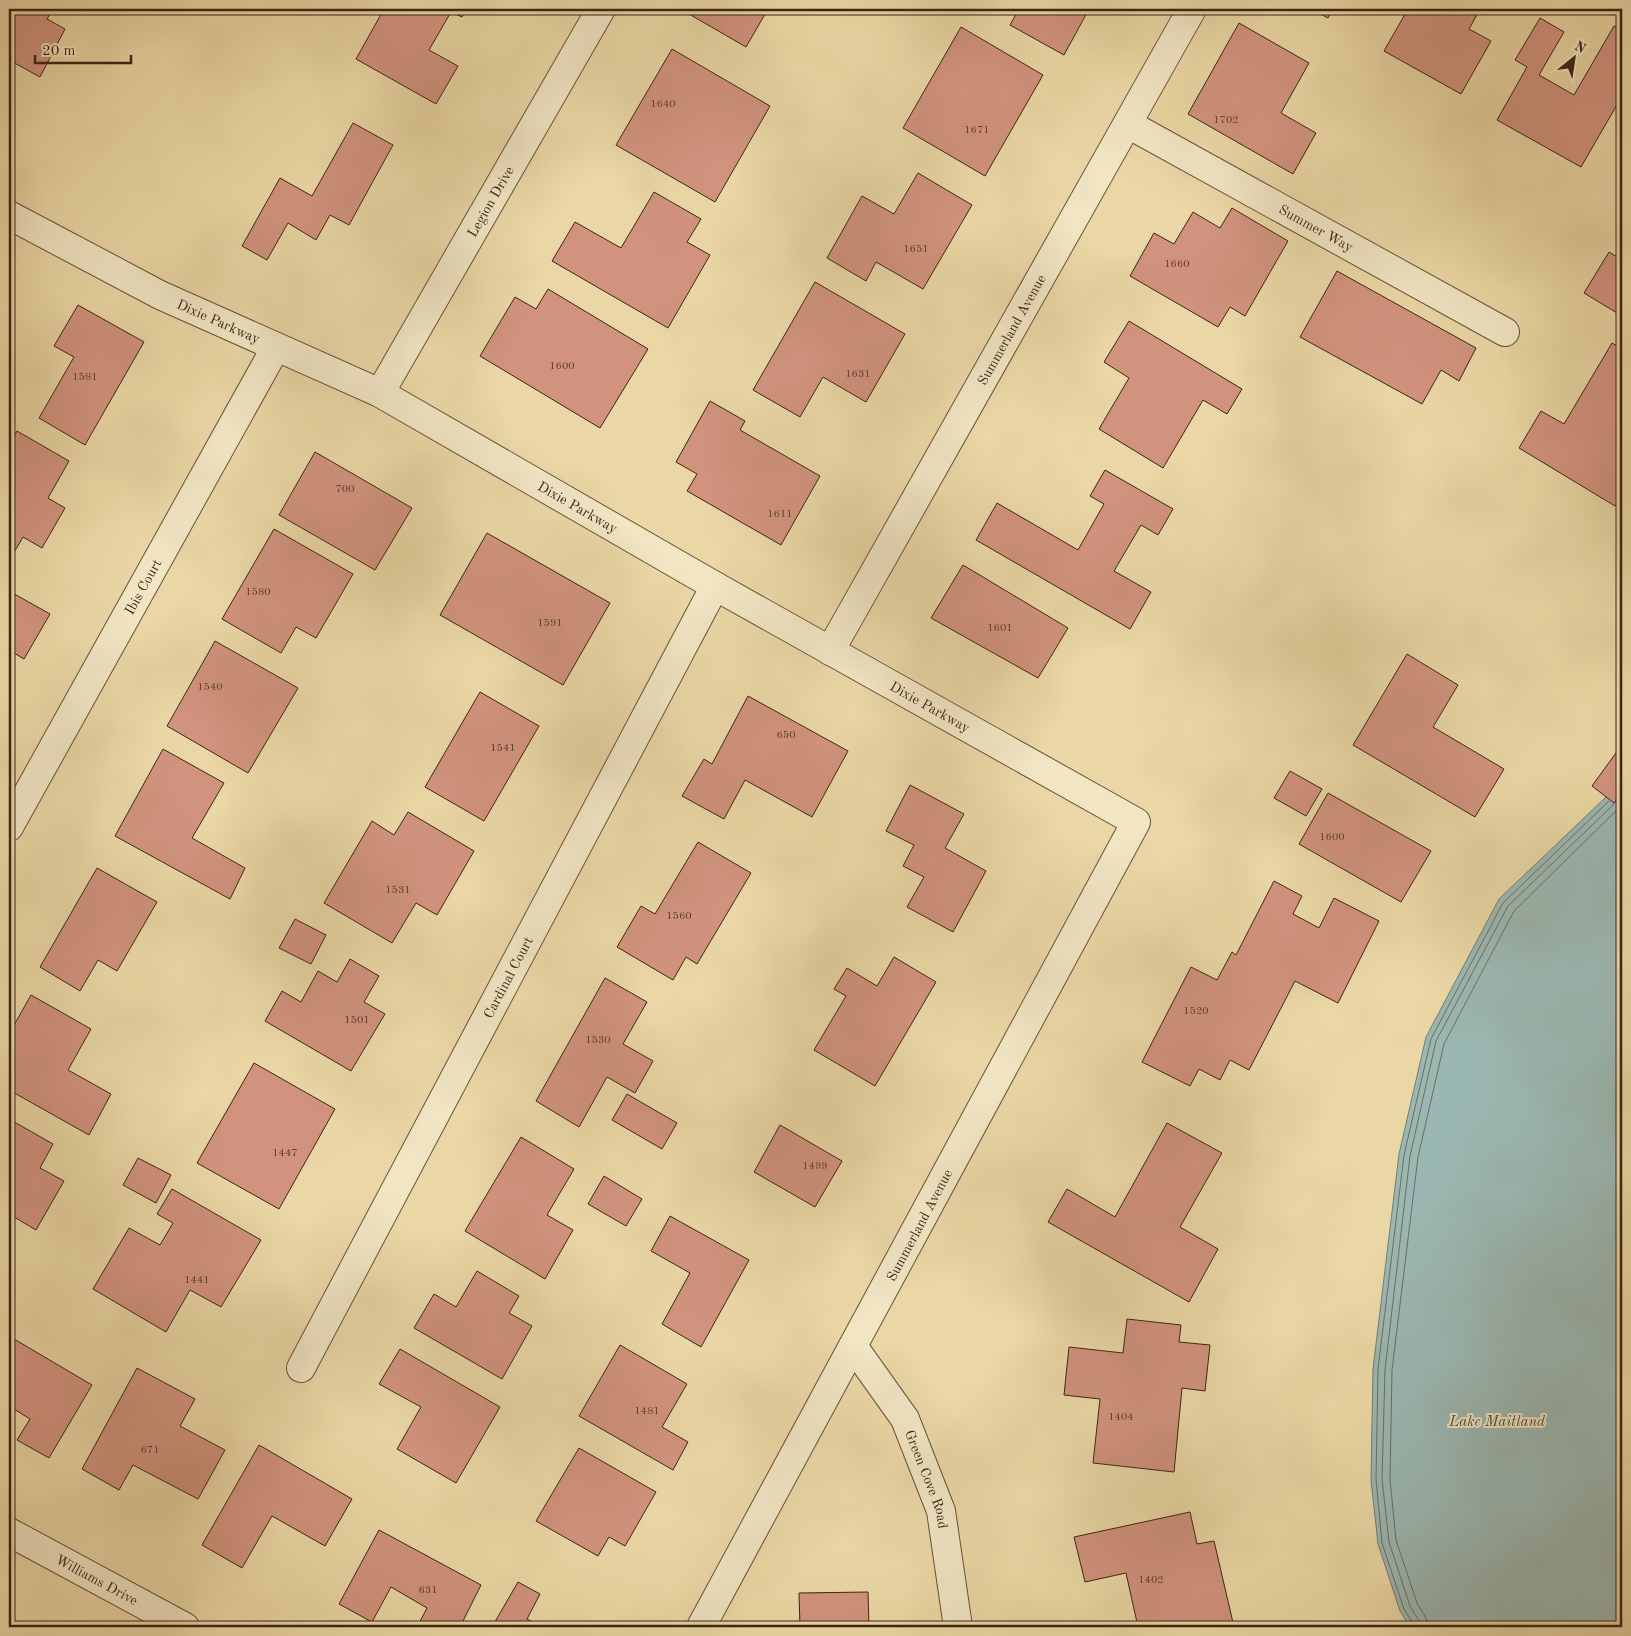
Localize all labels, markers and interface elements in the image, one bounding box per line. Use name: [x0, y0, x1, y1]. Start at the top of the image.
scale bar: [35, 32, 131, 64]
north arrow: [1548, 32, 1598, 82]
text: N: [1572, 39, 1588, 56]
text: 20 m: [42, 44, 76, 59]
house number: 1640: [650, 99, 676, 110]
house number: 1702: [1213, 115, 1239, 126]
house number: 1671: [964, 125, 990, 136]
street label: Legion Drive: [465, 164, 517, 240]
street label: Summer Way: [1276, 203, 1356, 255]
house number: 1651: [903, 244, 929, 255]
house number: 1660: [1164, 259, 1190, 270]
street label: Summerland Avenue: [975, 272, 1049, 388]
street label: Dixie Parkway: [174, 297, 262, 347]
house number: 1600: [549, 361, 575, 372]
house number: 1631: [845, 369, 871, 380]
house number: 1581: [72, 372, 98, 383]
street label: Dixie Parkway: [535, 479, 620, 537]
house number: 700: [335, 484, 355, 495]
house number: 1611: [767, 509, 793, 520]
street label: Ibis Court: [123, 557, 165, 617]
house number: 1580: [245, 587, 271, 598]
house number: 1591: [537, 618, 563, 629]
house number: 1601: [987, 623, 1013, 634]
street label: Dixie Parkway: [887, 679, 973, 736]
house number: 1540: [197, 682, 223, 693]
house number: 650: [776, 730, 796, 741]
house number: 1541: [490, 743, 516, 754]
house number: 1600: [1319, 832, 1345, 843]
house number: 1531: [385, 885, 411, 896]
house number: 1560: [666, 911, 692, 922]
street label: Cardinal Court: [481, 935, 536, 1021]
house number: 1520: [1183, 1006, 1209, 1017]
house number: 1501: [344, 1015, 370, 1026]
house number: 1530: [585, 1035, 611, 1046]
house number: 1447: [272, 1148, 298, 1159]
house number: 1499: [802, 1161, 828, 1172]
street label: Summerland Avenue: [884, 1167, 955, 1284]
house number: 1441: [184, 1275, 210, 1286]
house number: 1481: [634, 1406, 660, 1417]
house number: 1404: [1108, 1412, 1134, 1423]
water label: Lake Maitland: [1448, 1415, 1546, 1430]
street label: Green Cove Road: [902, 1428, 950, 1530]
house number: 671: [140, 1445, 160, 1456]
street label: Williams Drive: [53, 1553, 140, 1608]
house number: 1402: [1138, 1575, 1164, 1586]
house number: 631: [418, 1585, 438, 1596]

